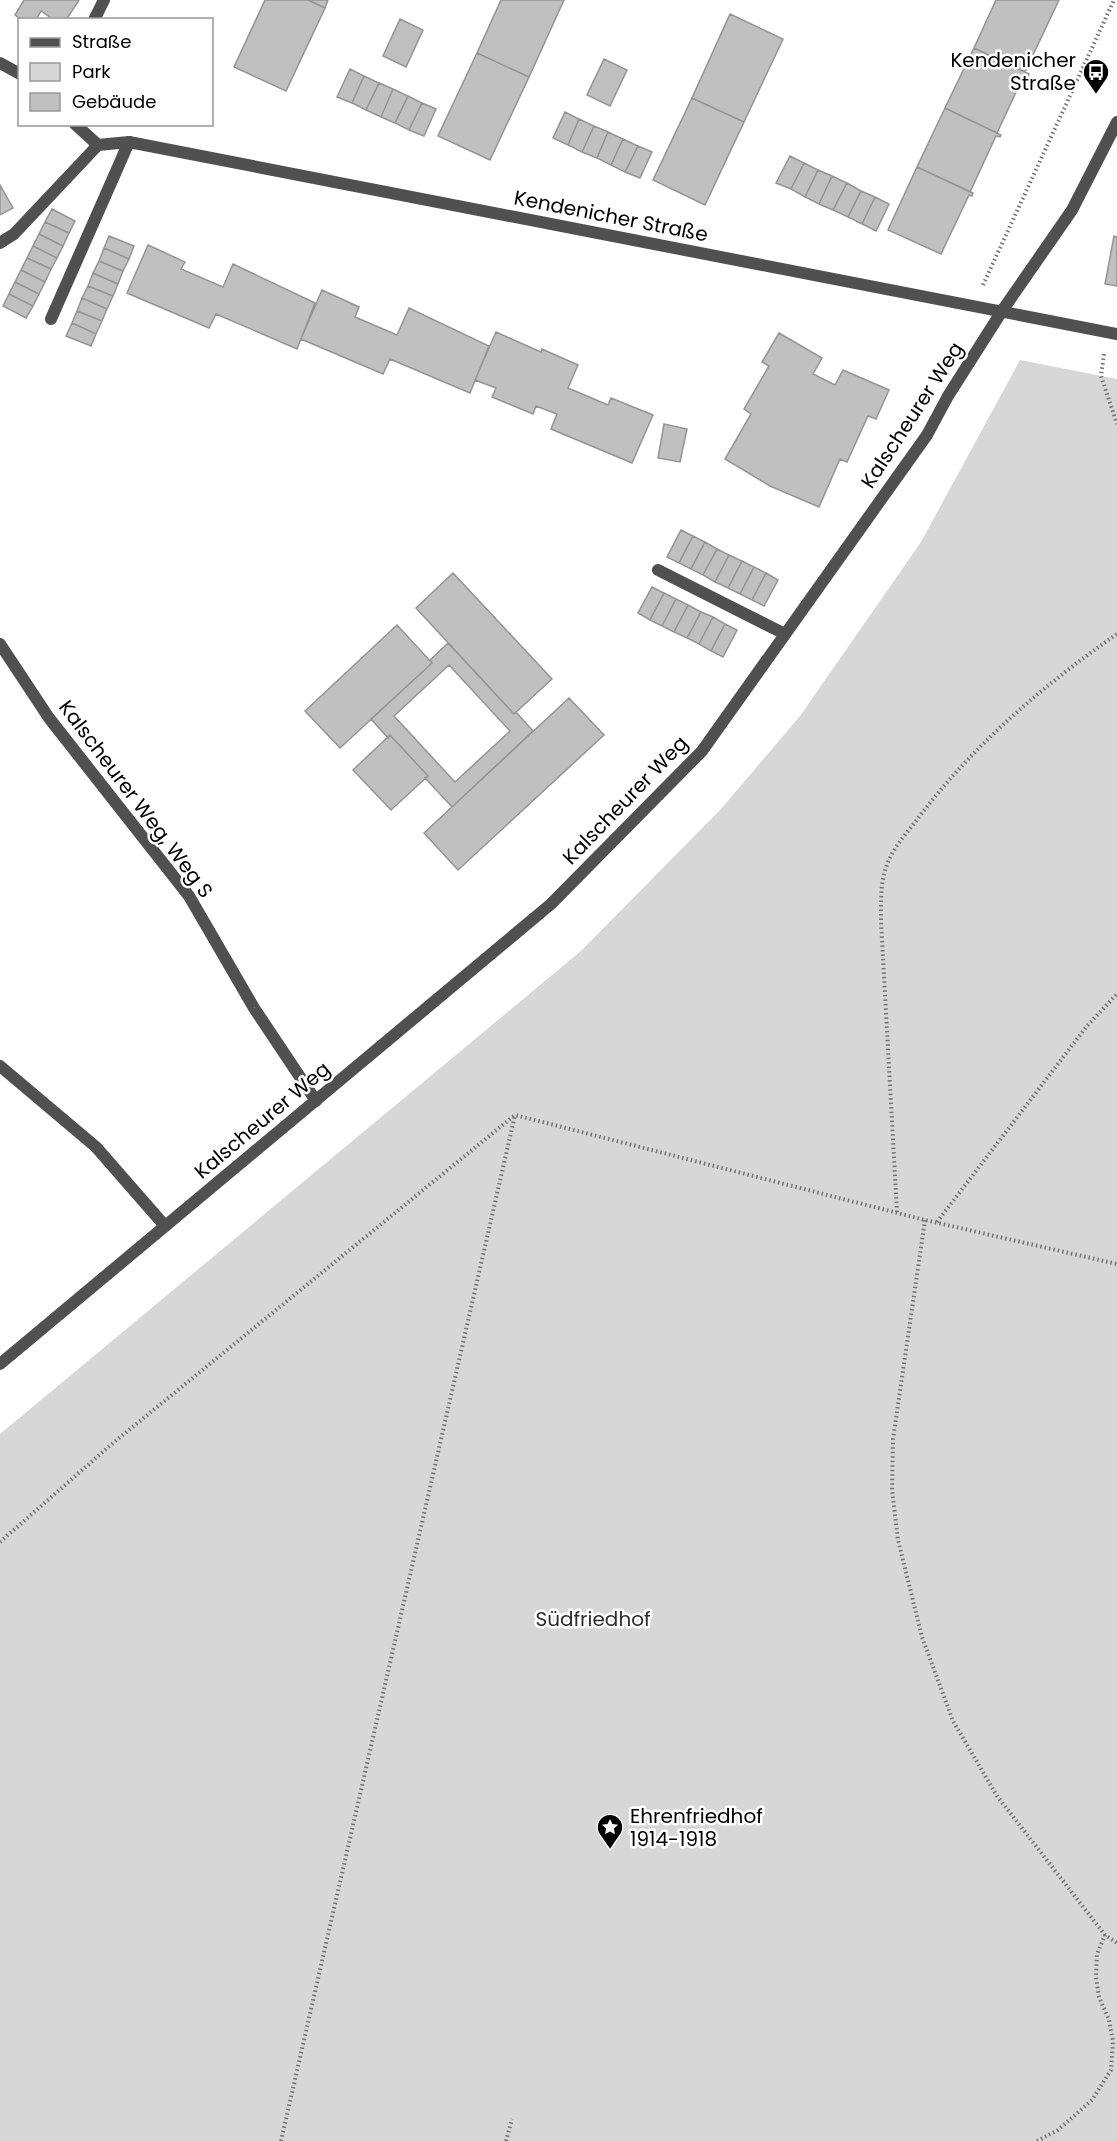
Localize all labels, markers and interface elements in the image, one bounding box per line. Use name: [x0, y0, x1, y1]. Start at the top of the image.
legend: [18, 18, 213, 126]
text: Straße: [72, 29, 131, 54]
place label: Kendenicher Straße: [950, 46, 1076, 97]
bus stop icon: Kendenicher Straße: [1081, 57, 1111, 95]
text: Park: [72, 59, 111, 84]
text: Gebäude: [72, 89, 156, 114]
street label: Kendenicher Straße: [512, 183, 710, 249]
street label: Kalscheurer Weg: [854, 336, 970, 494]
street label: Kalscheurer Weg, Weg S: [52, 694, 220, 904]
street label: Kalscheurer Weg: [556, 729, 694, 871]
street label: Kalscheurer Weg: [188, 1055, 336, 1185]
park label: Südfriedhof: [535, 1605, 651, 1633]
place label: Ehrenfriedhof 1914-1918: [630, 1802, 763, 1853]
place icon: Ehrenfriedhof 1914-1918: [595, 1812, 625, 1850]

